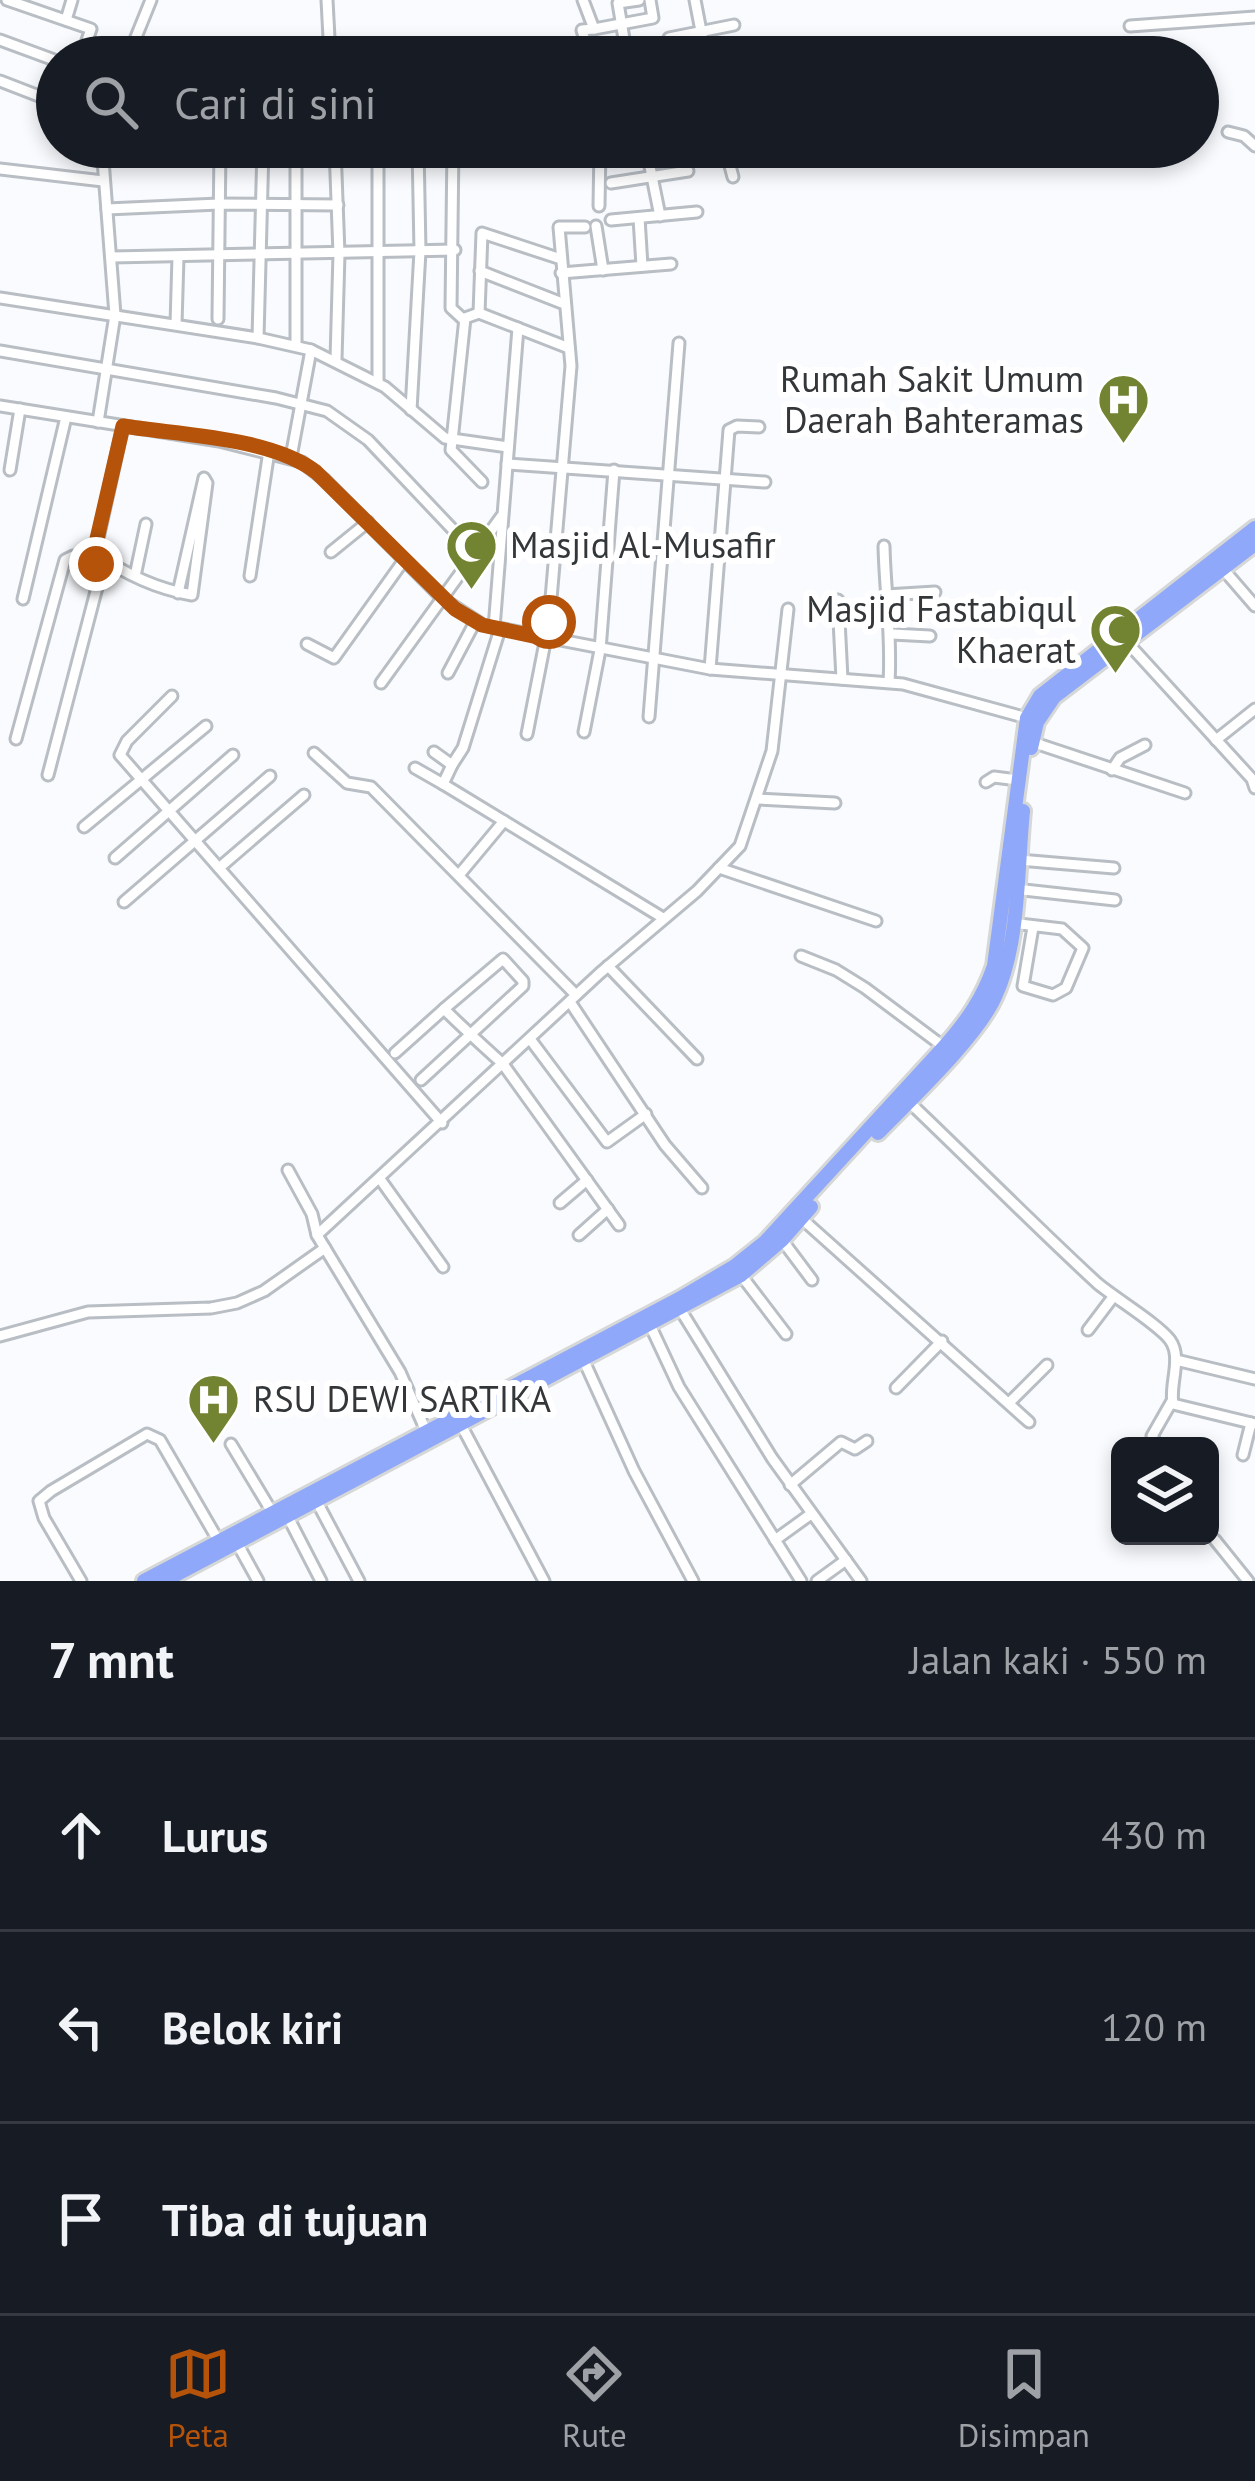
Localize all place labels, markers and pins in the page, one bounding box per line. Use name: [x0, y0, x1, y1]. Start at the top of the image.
place label: Rumah Sakit Umum Daerah Bahteramas: [780, 355, 1084, 443]
hospital icon: Rumah Sakit Umum Daerah Bahteramas: [1095, 372, 1151, 446]
mosque icon: Masjid Al-Musafir: [443, 517, 499, 591]
place label: Masjid Al-Musafir: [510, 521, 776, 568]
place label: Masjid Fastabiqul Khaerat: [806, 585, 1076, 673]
mosque icon: Masjid Fastabiqul Khaerat: [1087, 602, 1143, 676]
hospital icon: RSU DEWI SARTIKA: [186, 1371, 242, 1445]
place label: RSU DEWI SARTIKA: [253, 1375, 551, 1422]

